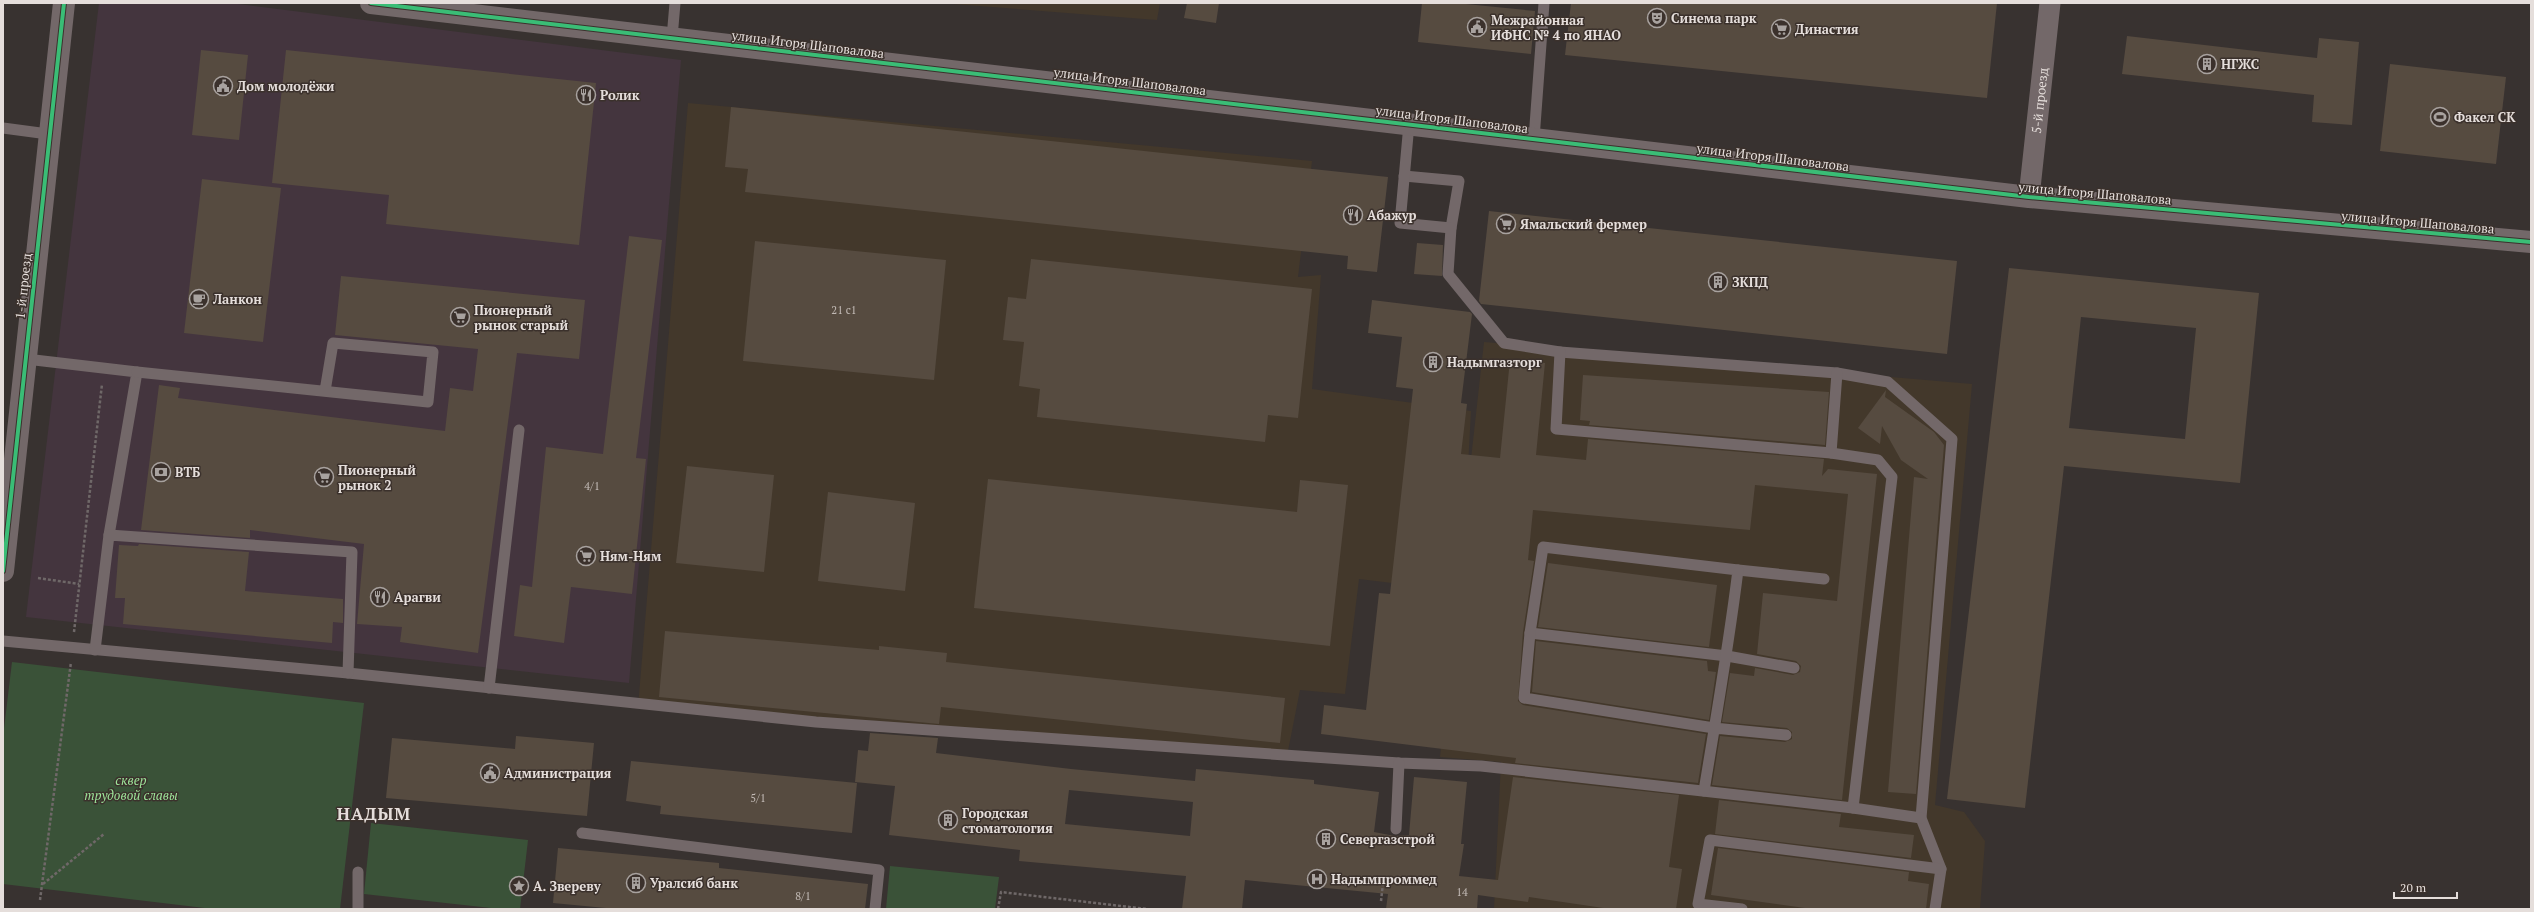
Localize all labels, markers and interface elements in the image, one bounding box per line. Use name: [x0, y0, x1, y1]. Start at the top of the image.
theatre icon: Синема парк: [1646, 7, 1668, 29]
place label: Синема парк: [1671, 9, 1757, 27]
place label: Межрайонная ИФНС № 4 по ЯНАО: [1491, 11, 1621, 44]
public building icon: Межрайонная ИФНС № 4 по ЯНАО: [1466, 16, 1488, 38]
supermarket icon: Династия: [1770, 18, 1792, 40]
place label: Династия: [1795, 20, 1859, 38]
street label: улица Игоря Шаповалова: [730, 26, 886, 62]
building icon: НГЖС: [2196, 53, 2218, 75]
place label: НГЖС: [2221, 55, 2259, 73]
street label: улица Игоря Шаповалова: [1052, 63, 1208, 99]
street label: 5-й проезд: [2027, 66, 2052, 134]
public building icon: Дом молодёжи: [212, 75, 234, 97]
place label: Дом молодёжи: [237, 77, 335, 95]
restaurant icon: Ролик: [575, 84, 597, 106]
place label: Ролик: [600, 86, 640, 104]
street label: улица Игоря Шаповалова: [1374, 101, 1530, 137]
sports icon: Факел СК: [2429, 106, 2451, 128]
place label: Факел СК: [2454, 108, 2516, 126]
street label: улица Игоря Шаповалова: [1695, 139, 1851, 175]
street label: улица Игоря Шаповалова: [2017, 177, 2173, 209]
restaurant icon: Абажур: [1342, 204, 1364, 226]
place label: Абажур: [1367, 206, 1417, 224]
street label: улица Игоря Шаповалова: [2340, 206, 2496, 238]
supermarket icon: Ямальский фермер: [1495, 213, 1517, 235]
place label: Ямальский фермер: [1520, 215, 1647, 233]
street label: 1-й проезд: [11, 252, 35, 320]
building icon: ЗКПД: [1707, 271, 1729, 293]
place label: ЗКПД: [1732, 273, 1769, 291]
cafe icon: Ланкон: [188, 288, 210, 310]
place label: Ланкон: [212, 290, 262, 308]
place label: Пионерный рынок старый: [474, 301, 569, 334]
house number: 21 с1: [831, 303, 857, 317]
supermarket icon: Пионерный рынок старый: [449, 306, 471, 328]
building icon: Надымгазторг: [1422, 351, 1444, 373]
place label: Надымгазторг: [1447, 353, 1542, 371]
bank icon: ВТБ: [150, 461, 172, 483]
place label: Пионерный рынок 2: [338, 461, 416, 494]
place label: ВТБ: [175, 463, 200, 481]
supermarket icon: Пионерный рынок 2: [313, 466, 335, 488]
house number: 4/1: [584, 479, 600, 493]
supermarket icon: Ням-Ням: [575, 545, 597, 567]
place label: Ням-Ням: [600, 547, 662, 565]
restaurant icon: Арагви: [369, 586, 391, 608]
place label: Арагви: [394, 588, 441, 606]
public building icon: Администрация: [479, 762, 501, 784]
place label: Администрация: [504, 764, 612, 782]
park label: сквер трудовой славы: [84, 771, 178, 804]
house number: 5/1: [750, 791, 766, 805]
district label: НАДЫМ: [337, 802, 411, 825]
place label: Городская стоматология: [962, 804, 1053, 837]
building icon: Городская стоматология: [937, 809, 959, 831]
building icon: Севергазстрой: [1315, 828, 1337, 850]
place label: Севергазстрой: [1340, 830, 1435, 848]
hospital icon: Надымпроммед: [1306, 868, 1328, 890]
place label: Надымпроммед: [1331, 870, 1437, 888]
building icon: Уралсиб банк: [625, 872, 647, 894]
place label: Уралсиб банк: [650, 874, 738, 892]
scale bar: [2394, 874, 2457, 900]
place icon: А. Звереву: [508, 875, 530, 897]
place label: А. Звереву: [533, 877, 602, 895]
text: 20 m: [2400, 880, 2427, 895]
house number: 14: [1456, 885, 1468, 899]
house number: 8/1: [795, 889, 811, 903]

